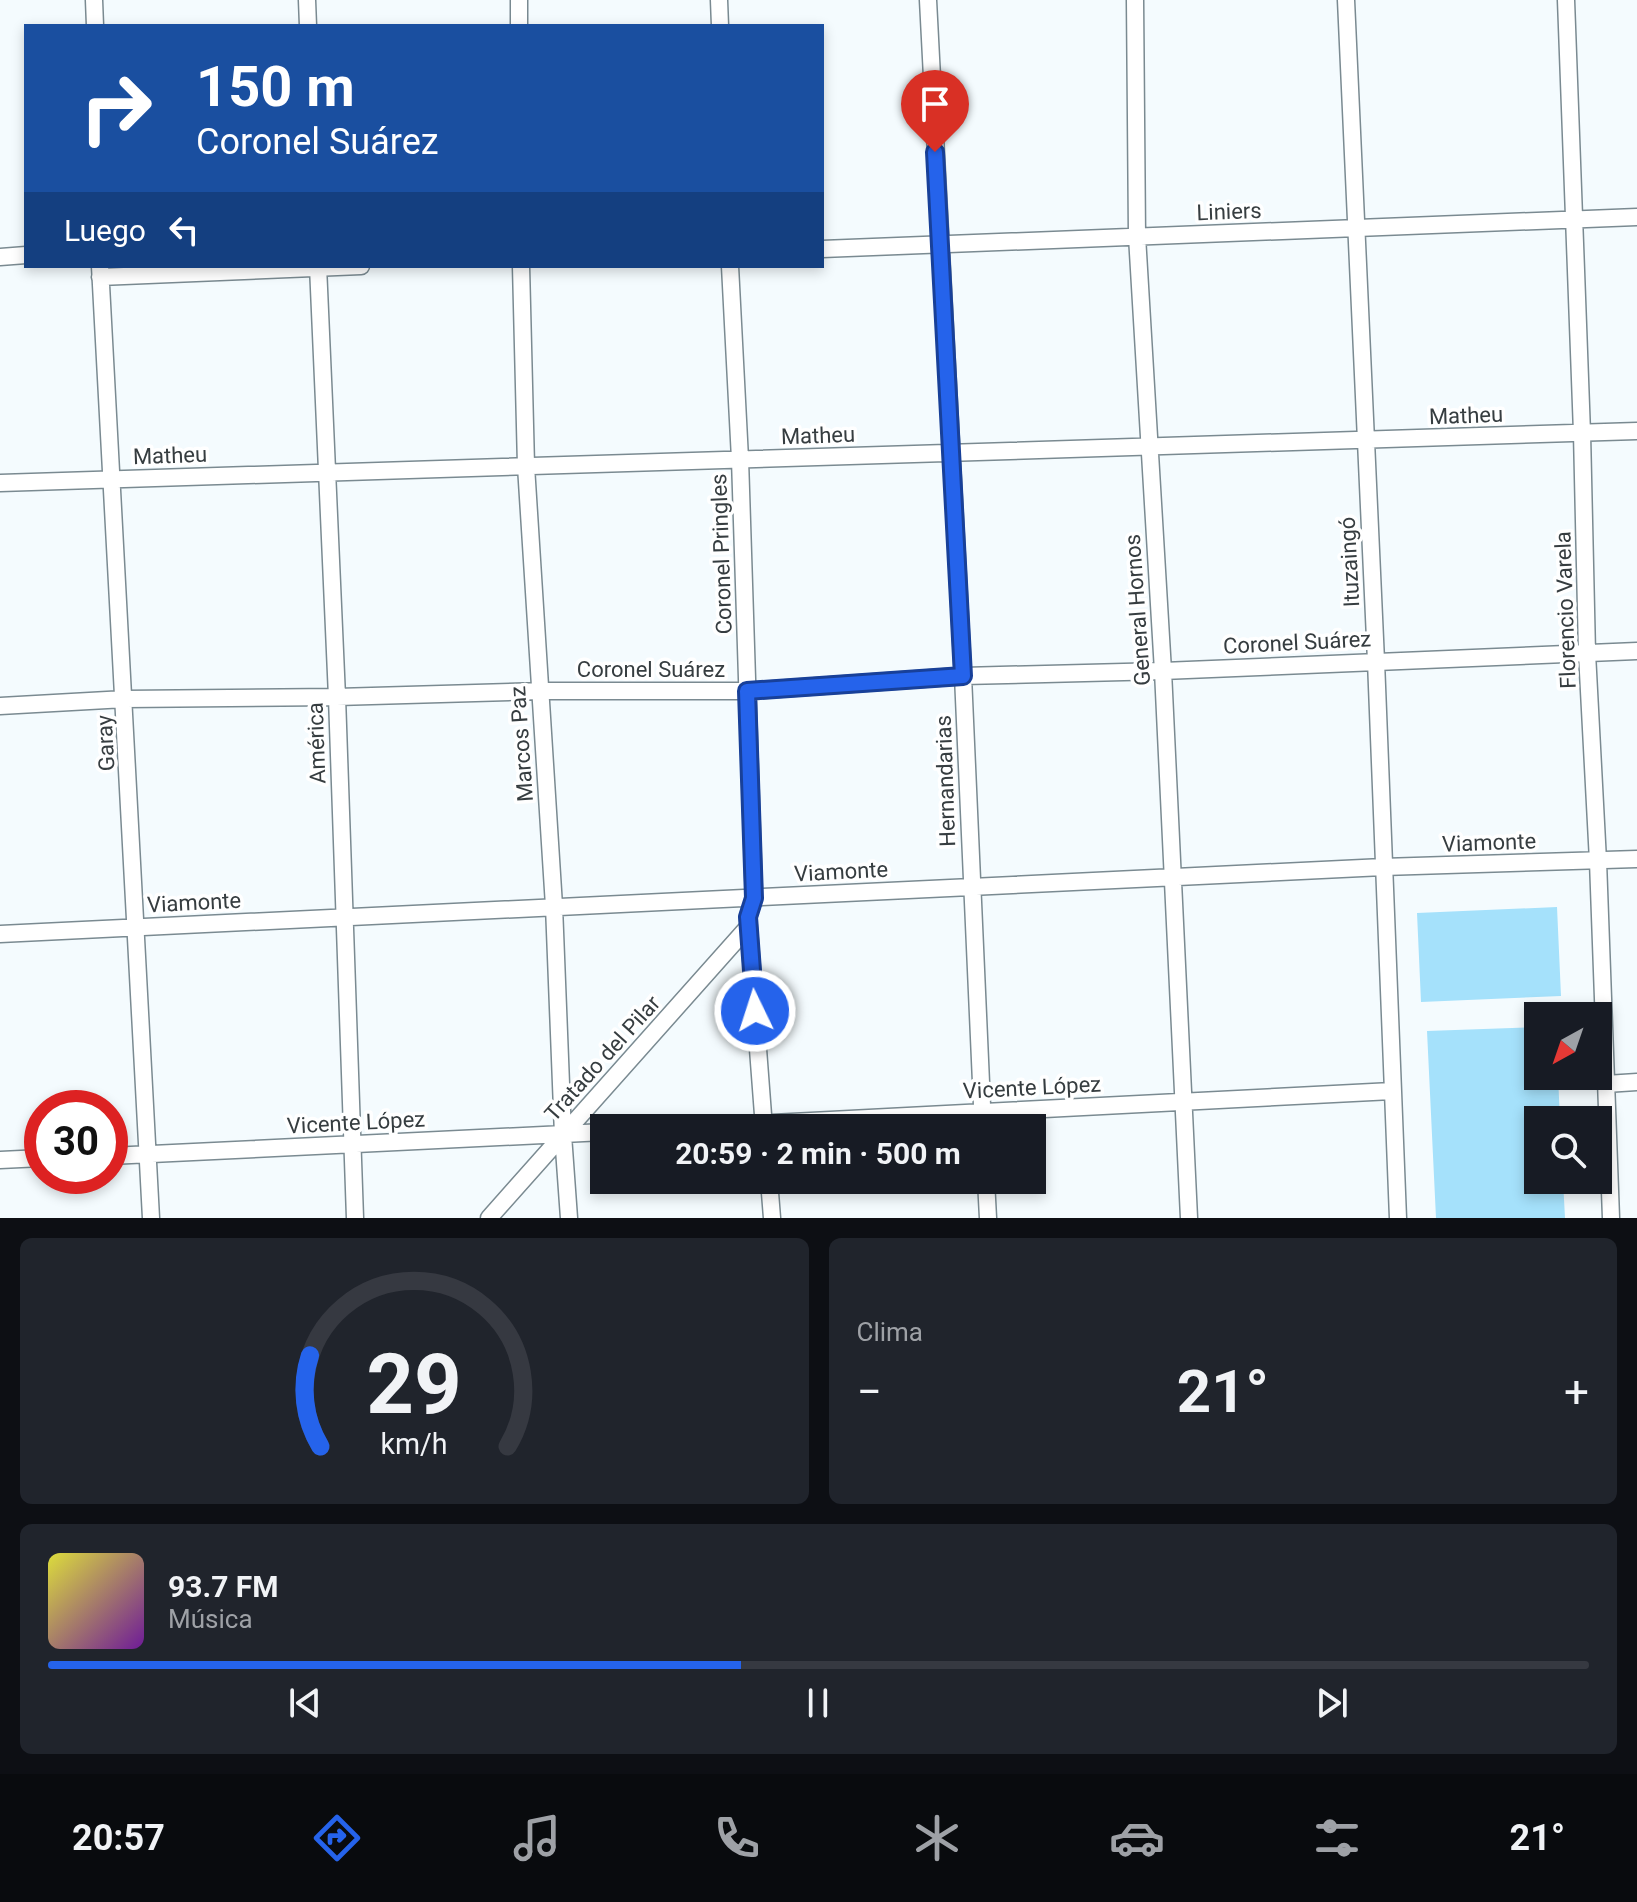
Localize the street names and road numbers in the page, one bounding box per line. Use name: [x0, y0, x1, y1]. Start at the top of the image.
street label: Liniers: [1196, 198, 1262, 225]
street label: Matheu: [1428, 402, 1504, 429]
street label: Matheu: [780, 422, 856, 449]
street label: Matheu: [132, 442, 208, 469]
street label: Coronel Pringles: [706, 473, 737, 635]
street label: Ituzaingó: [1335, 516, 1364, 608]
street label: Florencio Varela: [1550, 531, 1581, 689]
street label: General Hornos: [1120, 533, 1155, 687]
street label: Coronel Suárez: [1222, 626, 1372, 659]
street label: Coronel Suárez: [577, 657, 725, 682]
street label: Marcos Paz: [505, 685, 538, 803]
street label: América: [303, 702, 330, 784]
street label: Garay: [92, 714, 119, 772]
street label: Hernandarias: [931, 715, 960, 847]
street label: Viamonte: [1442, 828, 1537, 857]
street label: Viamonte: [793, 857, 889, 886]
street label: Viamonte: [146, 888, 242, 917]
street label: Tratado del Pilar: [540, 990, 665, 1126]
street label: Vicente López: [962, 1071, 1102, 1104]
street label: Vicente López: [286, 1106, 426, 1139]

